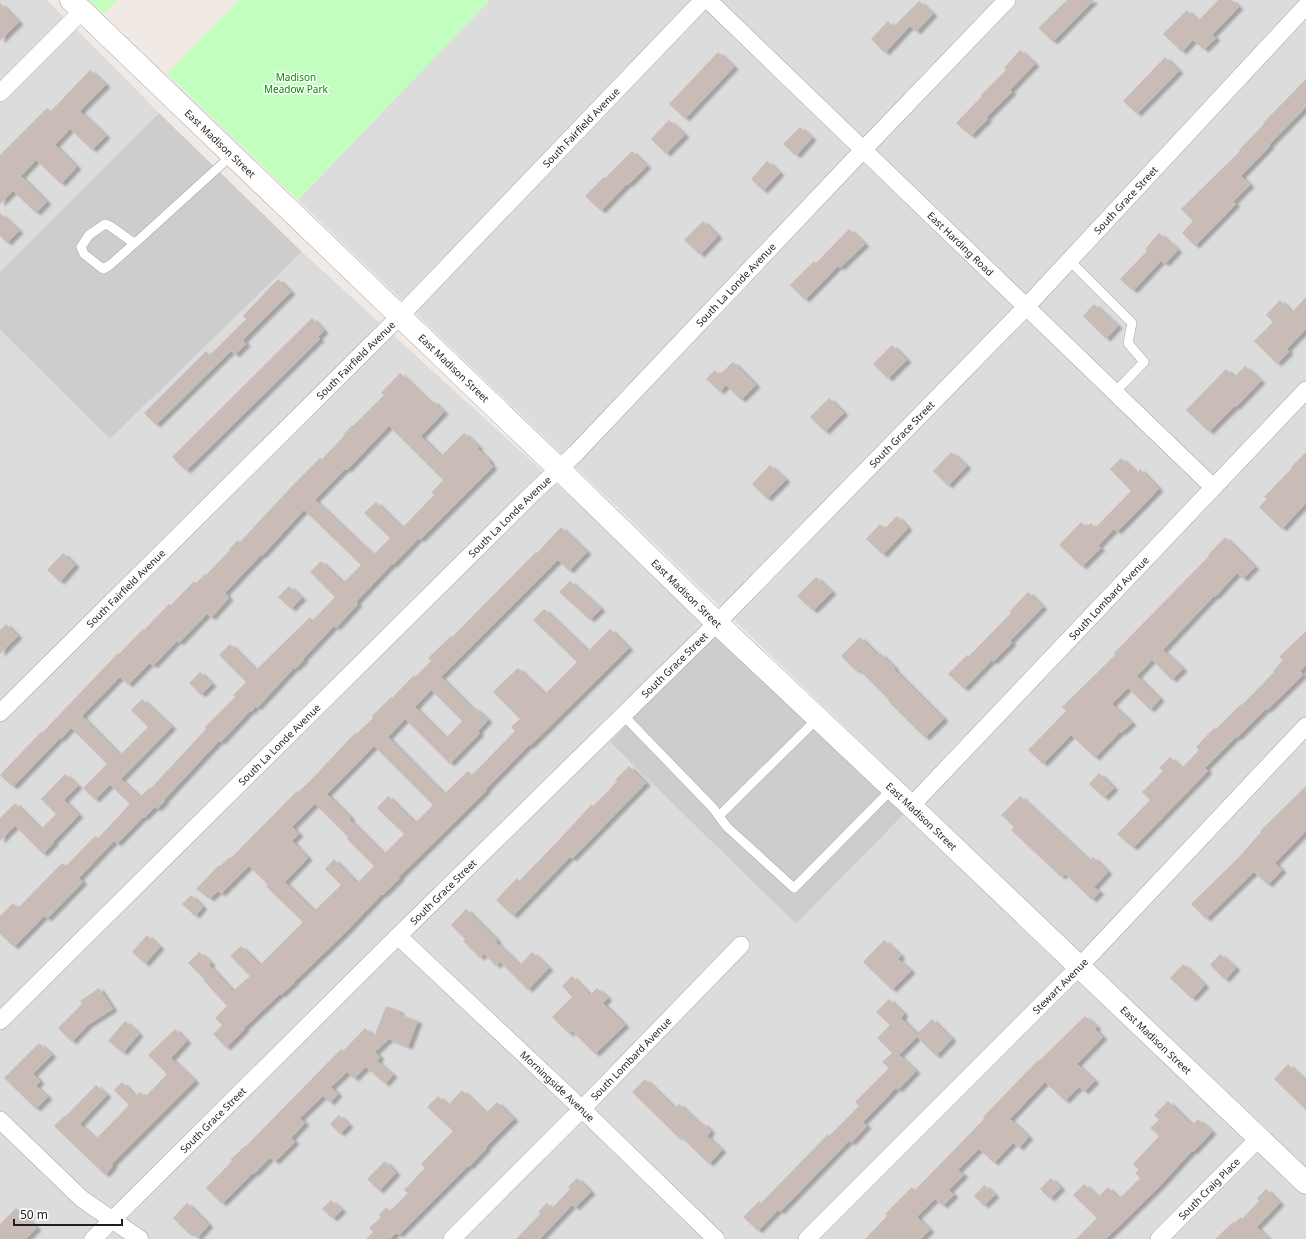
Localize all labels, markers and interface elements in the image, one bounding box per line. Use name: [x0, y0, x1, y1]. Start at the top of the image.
park label: Madison Meadow Park: [264, 70, 329, 96]
street label: South Fairfield Avenue: [539, 84, 623, 170]
street label: East Madison Street: [182, 106, 259, 181]
street label: South Grace Street: [1090, 163, 1161, 237]
street label: East Harding Road: [924, 208, 997, 279]
street label: South La Londe Avenue: [692, 239, 779, 330]
street label: South Fairfield Avenue: [313, 318, 398, 402]
street label: East Madison Street: [415, 331, 493, 406]
street label: South Grace Street: [866, 397, 938, 470]
street label: South La Londe Avenue: [465, 473, 554, 560]
street label: South Fairfield Avenue: [83, 546, 168, 631]
street label: South Lombard Avenue: [1066, 553, 1152, 643]
street label: East Madison Street: [648, 556, 725, 631]
street label: South Grace Street: [638, 629, 711, 701]
street label: South La Londe Avenue: [235, 700, 324, 788]
street label: East Madison Street: [883, 779, 961, 854]
street label: South Grace Street: [407, 856, 480, 928]
street label: Stewart Avenue: [1029, 955, 1091, 1017]
street label: East Madison Street: [1118, 1003, 1195, 1077]
street label: South Lombard Avenue: [587, 1014, 675, 1103]
street label: Morningside Avenue: [517, 1048, 598, 1125]
street label: South Grace Street: [177, 1084, 249, 1156]
street label: South Craig Place: [1175, 1154, 1243, 1223]
scale bar: [14, 1201, 122, 1227]
text: 50 m: [20, 1206, 48, 1223]

